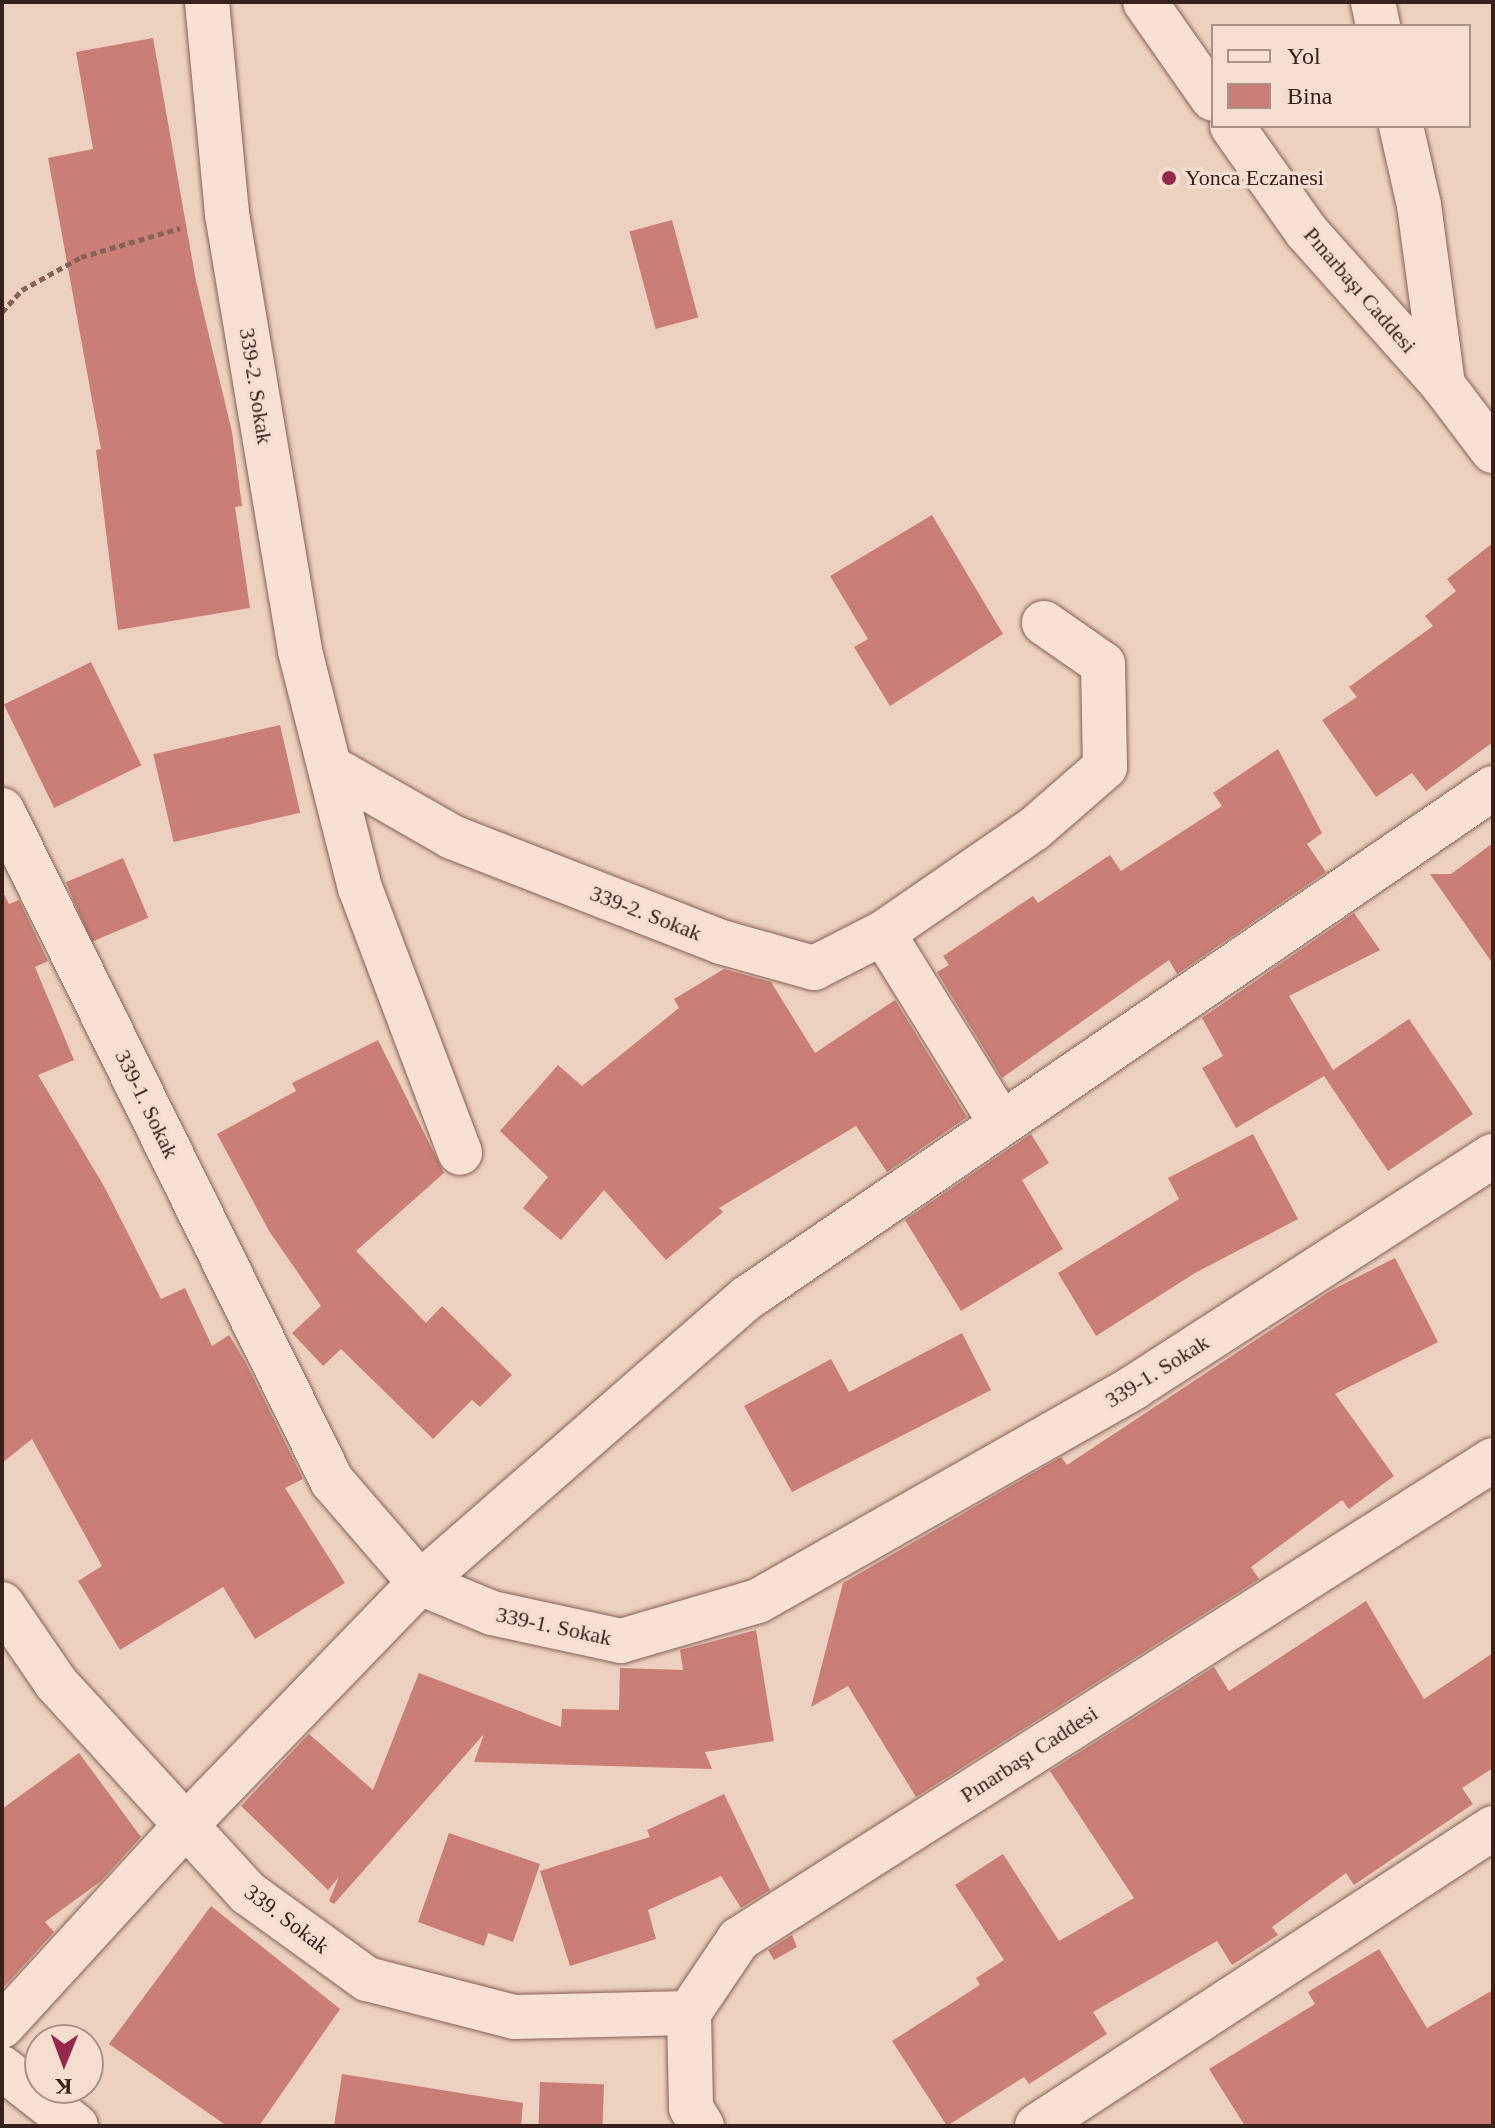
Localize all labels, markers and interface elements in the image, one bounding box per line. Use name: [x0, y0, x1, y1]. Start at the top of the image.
legend: [1211, 24, 1471, 128]
text: Yol: [1287, 43, 1321, 69]
text: Bina: [1287, 83, 1332, 109]
place label: Yonca Eczanesi: [1185, 165, 1324, 191]
marker: Yonca Eczanesi: [1160, 169, 1178, 187]
street label: Pınarbaşı Caddesi: [1298, 222, 1422, 358]
street label: 339-2. Sokak: [234, 326, 278, 446]
street label: 339-2. Sokak: [587, 880, 705, 946]
street label: 339-1. Sokak: [109, 1045, 185, 1163]
street label: 339-1. Sokak: [1100, 1329, 1214, 1413]
street label: 339-1. Sokak: [494, 1601, 614, 1651]
street label: Pınarbaşı Caddesi: [955, 1700, 1103, 1808]
street label: 339. Sokak: [240, 1879, 334, 1959]
north arrow: [24, 2024, 104, 2104]
text: K: [55, 2074, 72, 2099]

